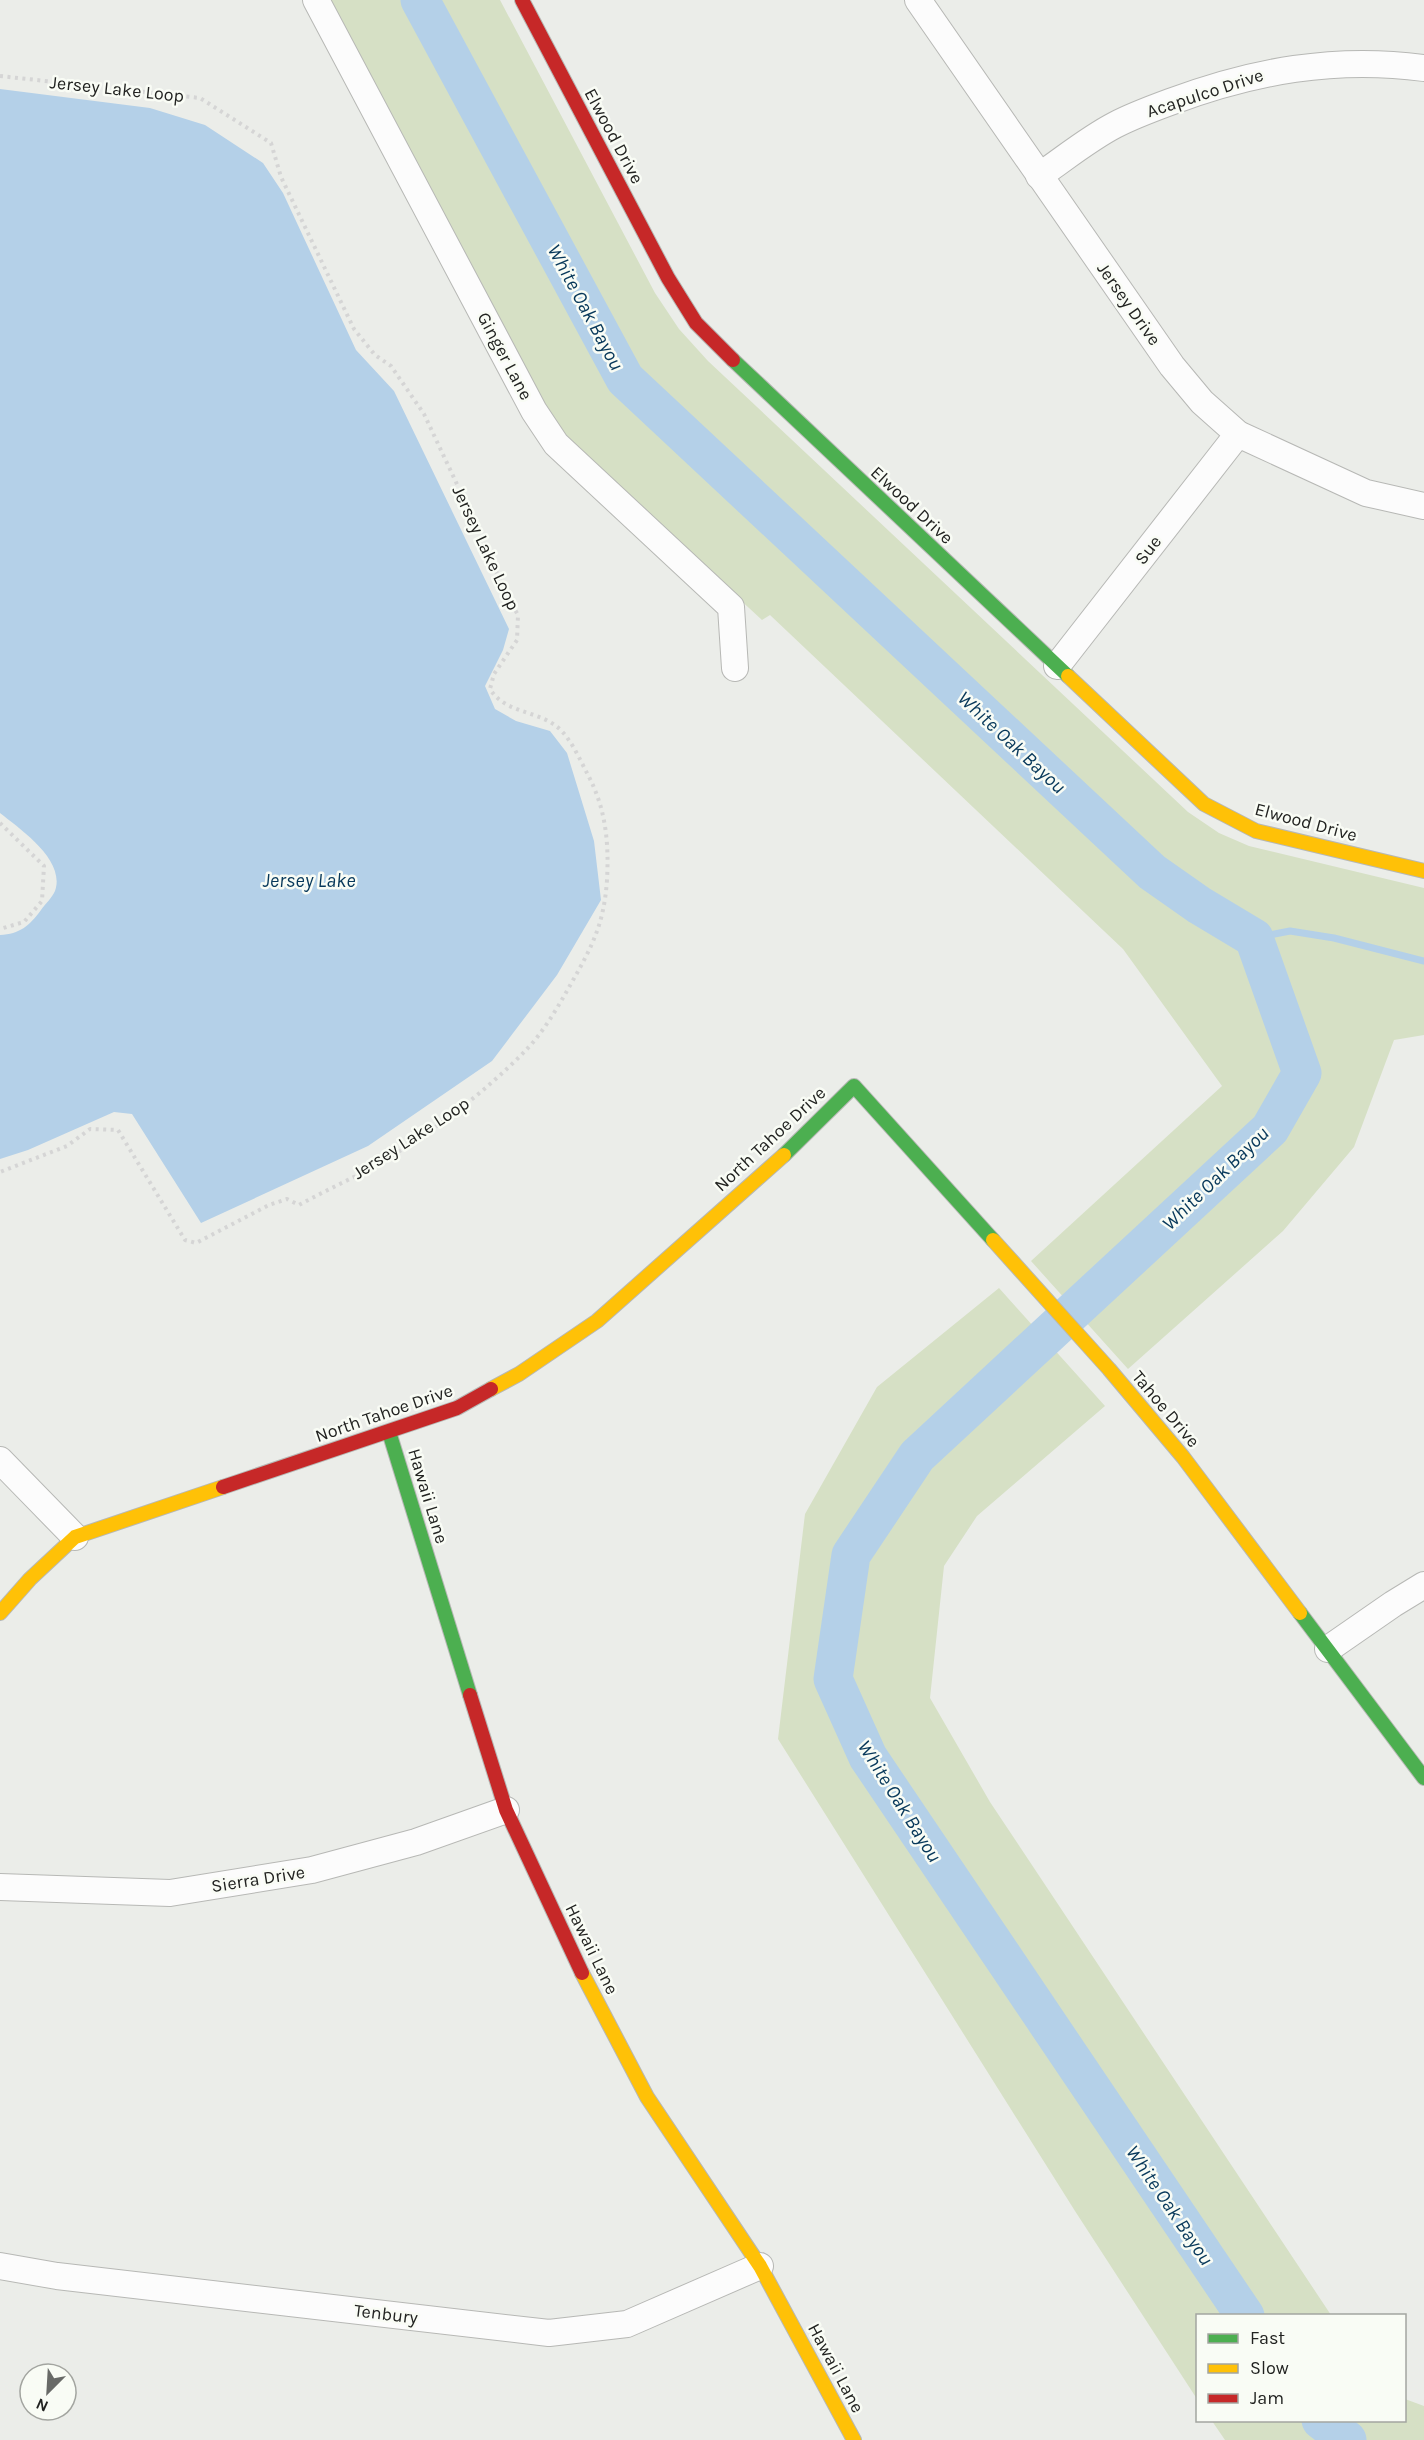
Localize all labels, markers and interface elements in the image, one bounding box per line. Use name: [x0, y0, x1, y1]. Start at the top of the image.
street label: Acapulco Drive: [1144, 64, 1266, 122]
street label: Jersey Lake Loop: [49, 71, 185, 107]
street label: Elwood Drive: [580, 85, 648, 187]
water label: White Oak Bayou: [543, 240, 628, 374]
street label: Jersey Drive: [1092, 258, 1166, 350]
street label: Ginger Lane: [473, 308, 537, 404]
street label: Elwood Drive: [866, 461, 958, 549]
street label: Jersey Lake Loop: [448, 482, 524, 614]
street label: Sue: [1130, 531, 1166, 569]
water label: White Oak Bayou: [953, 686, 1071, 798]
street label: Elwood Drive: [1253, 798, 1359, 846]
water label: Jersey Lake: [262, 869, 356, 892]
street label: North Tahoe Drive: [710, 1082, 830, 1196]
street label: Jersey Lake Loop: [348, 1092, 474, 1184]
water label: White Oak Bayou: [1157, 1122, 1274, 1235]
street label: Tahoe Drive: [1127, 1366, 1205, 1452]
street label: North Tahoe Drive: [312, 1379, 456, 1447]
street label: Hawaii Lane: [403, 1446, 453, 1546]
water label: White Oak Bayou: [853, 1736, 946, 1867]
street label: Sierra Drive: [209, 1861, 307, 1897]
street label: Hawaii Lane: [561, 1900, 623, 1998]
water label: White Oak Bayou: [1121, 2141, 1218, 2270]
street label: Tenbury: [353, 2299, 420, 2329]
legend: [1196, 2314, 1406, 2422]
street label: Hawaii Lane: [803, 2319, 869, 2417]
text: Fast: [1250, 2327, 1285, 2349]
text: Slow: [1250, 2357, 1289, 2379]
north arrow: [18, 2362, 78, 2422]
text: Jam: [1250, 2387, 1284, 2409]
text: N: [33, 2394, 51, 2416]

